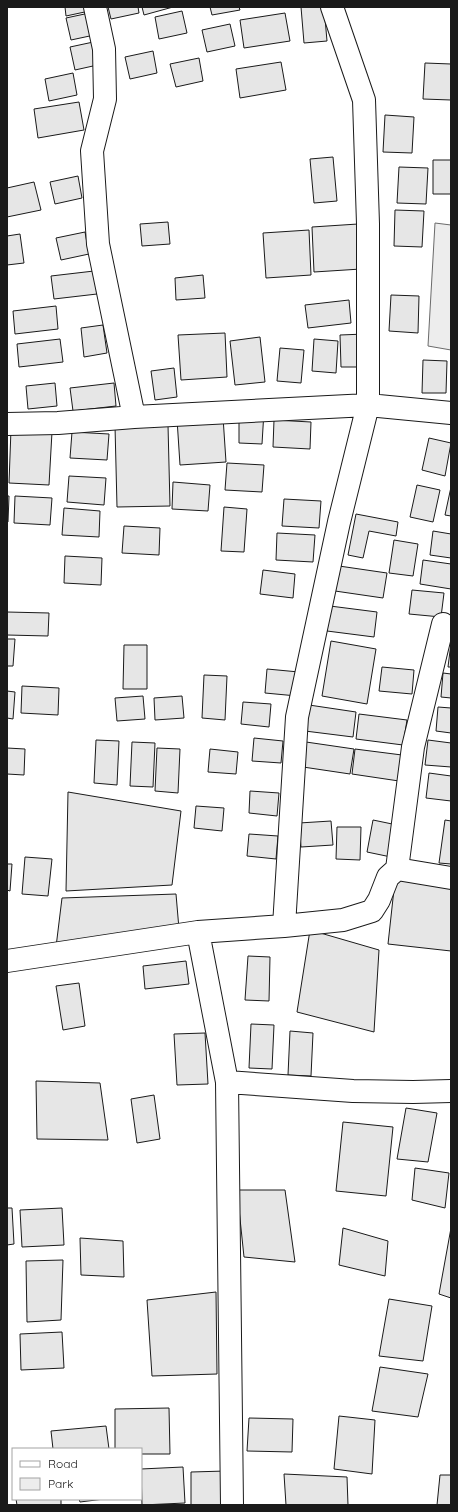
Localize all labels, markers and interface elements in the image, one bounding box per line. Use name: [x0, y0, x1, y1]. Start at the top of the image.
legend: [12, 1448, 142, 1500]
text: Road: [48, 1456, 78, 1471]
text: Park: [48, 1476, 73, 1491]

